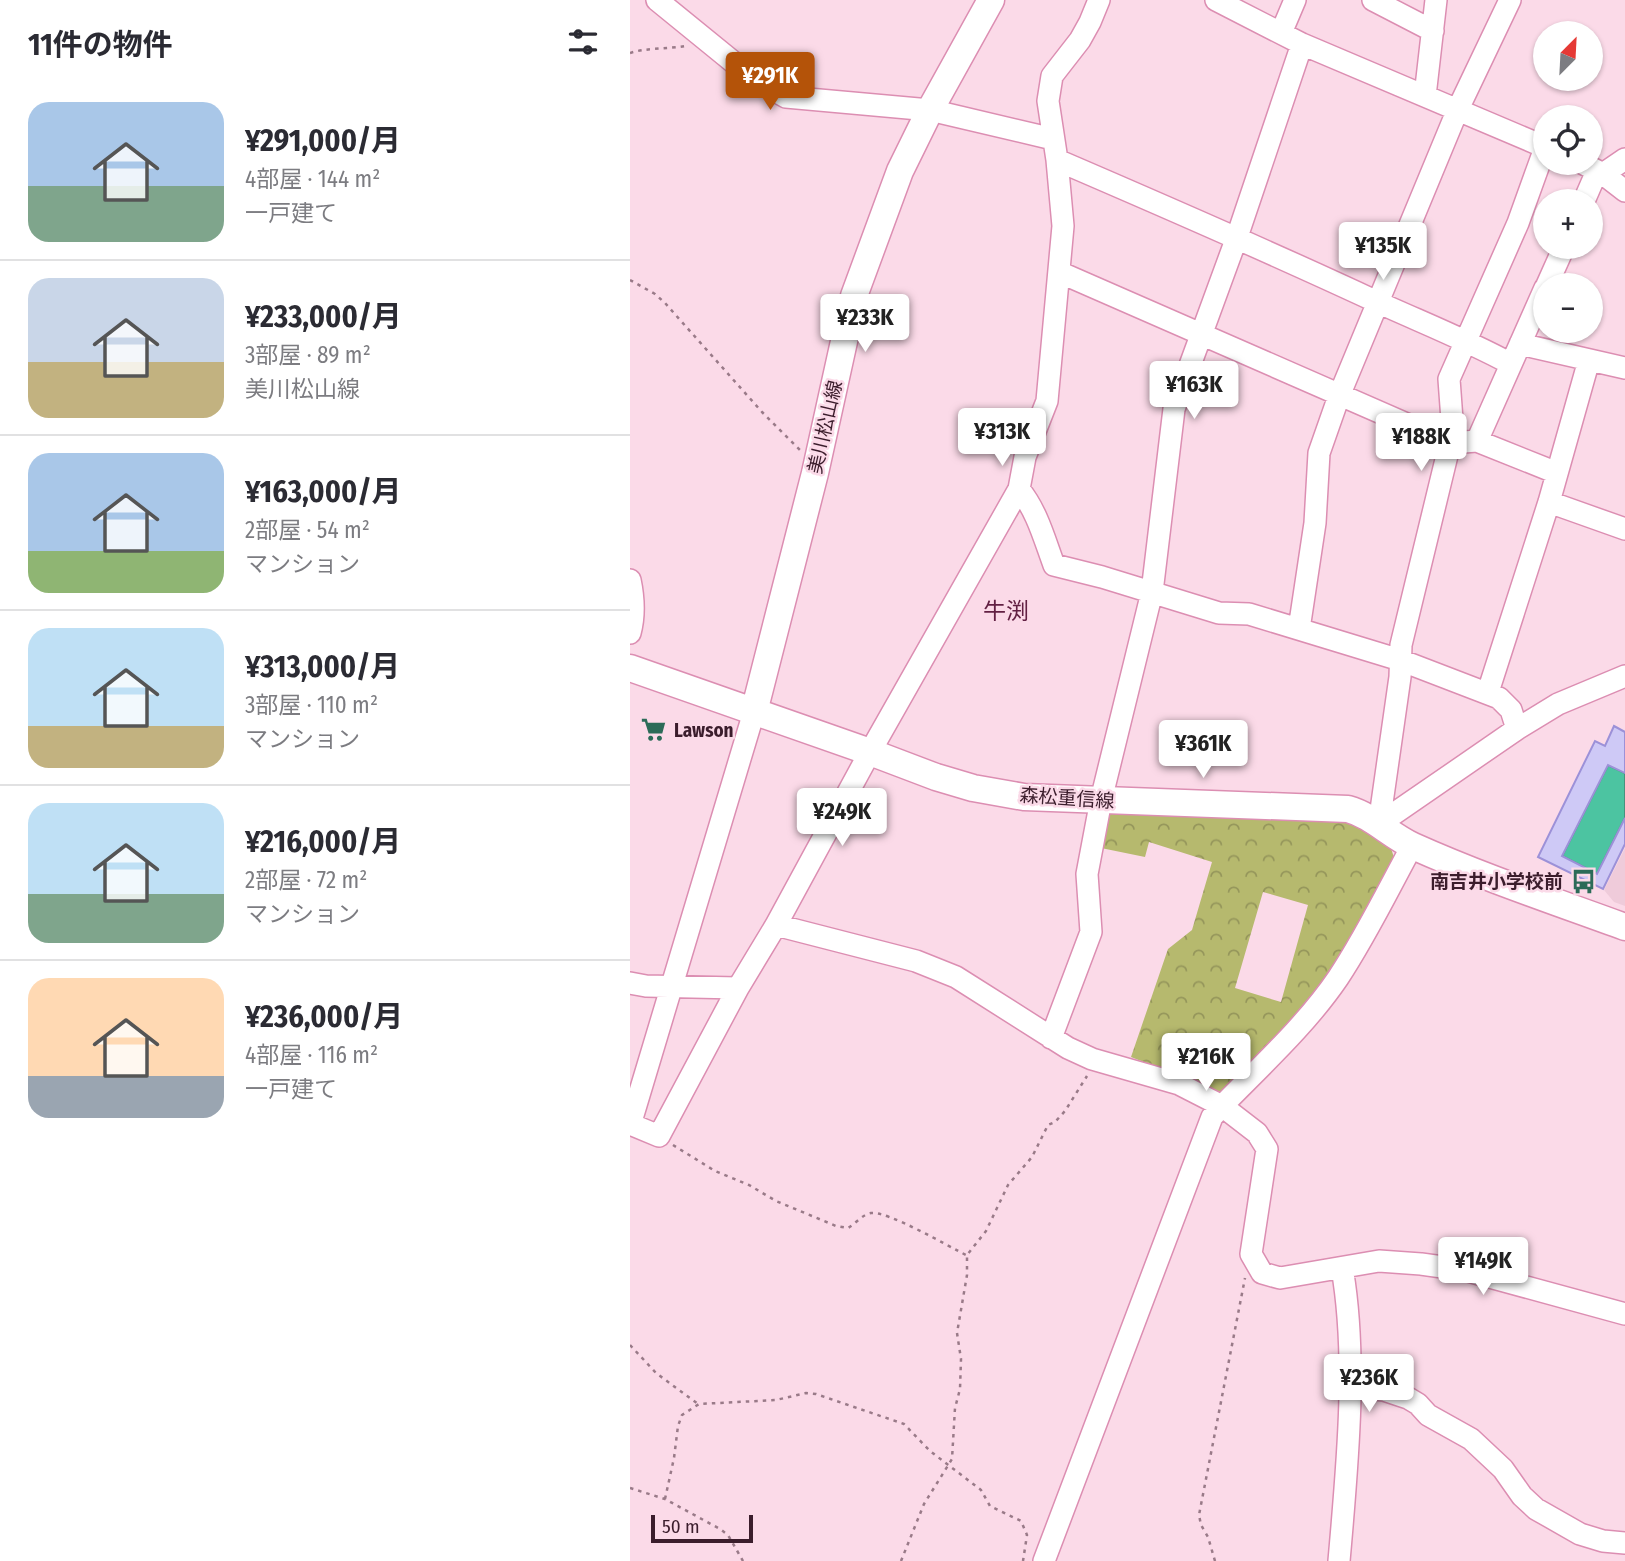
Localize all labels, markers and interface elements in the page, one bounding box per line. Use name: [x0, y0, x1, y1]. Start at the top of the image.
north arrow: [1533, 21, 1603, 91]
map controls: [1533, 21, 1603, 343]
icon: filters: [564, 23, 602, 61]
text: 11件の物件: [28, 27, 173, 63]
pin: ¥291K: [721, 52, 819, 112]
text: ¥291K: [742, 61, 798, 89]
button: locate: [1533, 105, 1603, 175]
text: ¥291,000/月: [245, 123, 401, 159]
icon: home: [84, 130, 168, 214]
text: 4部屋 · 144 m²: [245, 165, 380, 193]
button: +: [1533, 189, 1603, 259]
text: 一戸建て: [245, 199, 337, 227]
pin: ¥135K: [1334, 222, 1432, 282]
text: ¥135K: [1355, 231, 1411, 259]
button: −: [1533, 273, 1603, 343]
pin: ¥233K: [816, 294, 914, 354]
text: ¥233,000/月: [245, 299, 402, 335]
text: ¥233K: [836, 303, 894, 331]
icon: home: [84, 306, 168, 390]
text: 3部屋 · 89 m²: [245, 341, 371, 369]
pin: ¥163K: [1145, 362, 1243, 421]
text: ¥163K: [1165, 370, 1223, 398]
text: 美川松山線: [245, 375, 360, 403]
street label: 美川松山線: [803, 378, 847, 476]
pin: ¥313K: [953, 408, 1051, 468]
pin: ¥188K: [1372, 414, 1470, 473]
text: ¥313K: [974, 417, 1030, 445]
text: ¥188K: [1392, 422, 1450, 450]
text: ¥163,000/月: [245, 474, 401, 510]
icon: home: [84, 481, 168, 565]
text: 2部屋 · 54 m²: [245, 516, 370, 544]
text: マンション: [245, 550, 360, 578]
district label: 牛渕: [983, 597, 1029, 625]
text: ¥313,000/月: [245, 649, 400, 685]
icon: home: [84, 656, 168, 740]
text: 3部屋 · 110 m²: [245, 691, 378, 719]
supermarket icon: Lawson: [640, 716, 668, 744]
place label: Lawson: [674, 719, 734, 742]
pin: ¥361K: [1154, 720, 1252, 780]
text: マンション: [245, 725, 360, 753]
text: ¥361K: [1175, 729, 1231, 757]
street label: 森松重信線: [1019, 783, 1115, 813]
pin: ¥249K: [793, 788, 891, 848]
text: ¥249K: [813, 797, 871, 825]
text: ¥216,000/月: [245, 824, 401, 860]
icon: home: [84, 831, 168, 915]
text: 2部屋 · 72 m²: [245, 866, 367, 894]
bus stop icon: 南吉井小学校前: [1569, 867, 1597, 895]
place label: 南吉井小学校前: [1430, 870, 1563, 893]
text: マンション: [245, 900, 360, 928]
text: ¥236,000/月: [245, 999, 403, 1035]
icon: home: [84, 1006, 168, 1090]
pin: ¥216K: [1157, 1034, 1255, 1093]
text: 4部屋 · 116 m²: [245, 1041, 378, 1069]
text: ¥216K: [1178, 1042, 1234, 1070]
text: 一戸建て: [245, 1075, 337, 1103]
pin: ¥149K: [1434, 1238, 1532, 1297]
text: ¥149K: [1454, 1246, 1512, 1274]
pin: ¥236K: [1320, 1354, 1418, 1414]
text: ¥236K: [1340, 1363, 1398, 1391]
scale bar: [651, 1512, 752, 1544]
text: 50 m: [662, 1515, 700, 1538]

